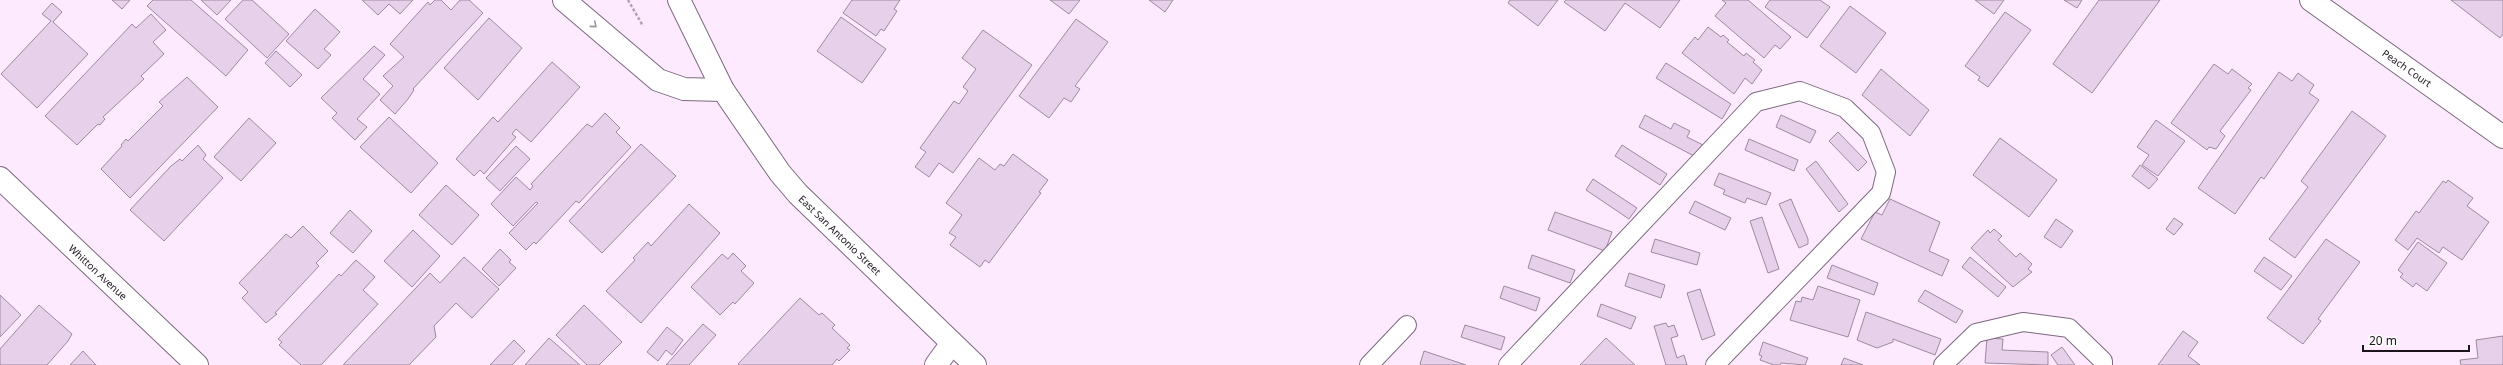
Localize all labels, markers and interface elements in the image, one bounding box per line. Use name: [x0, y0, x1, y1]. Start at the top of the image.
one-way arrow: [589, 21, 596, 28]
street label: Peach Court: [2380, 46, 2435, 90]
street label: East San Antonio Street: [796, 192, 885, 278]
street label: Whitton Avenue: [66, 241, 131, 303]
scale bar: [2363, 327, 2469, 353]
text: 20 m: [2369, 332, 2397, 349]

